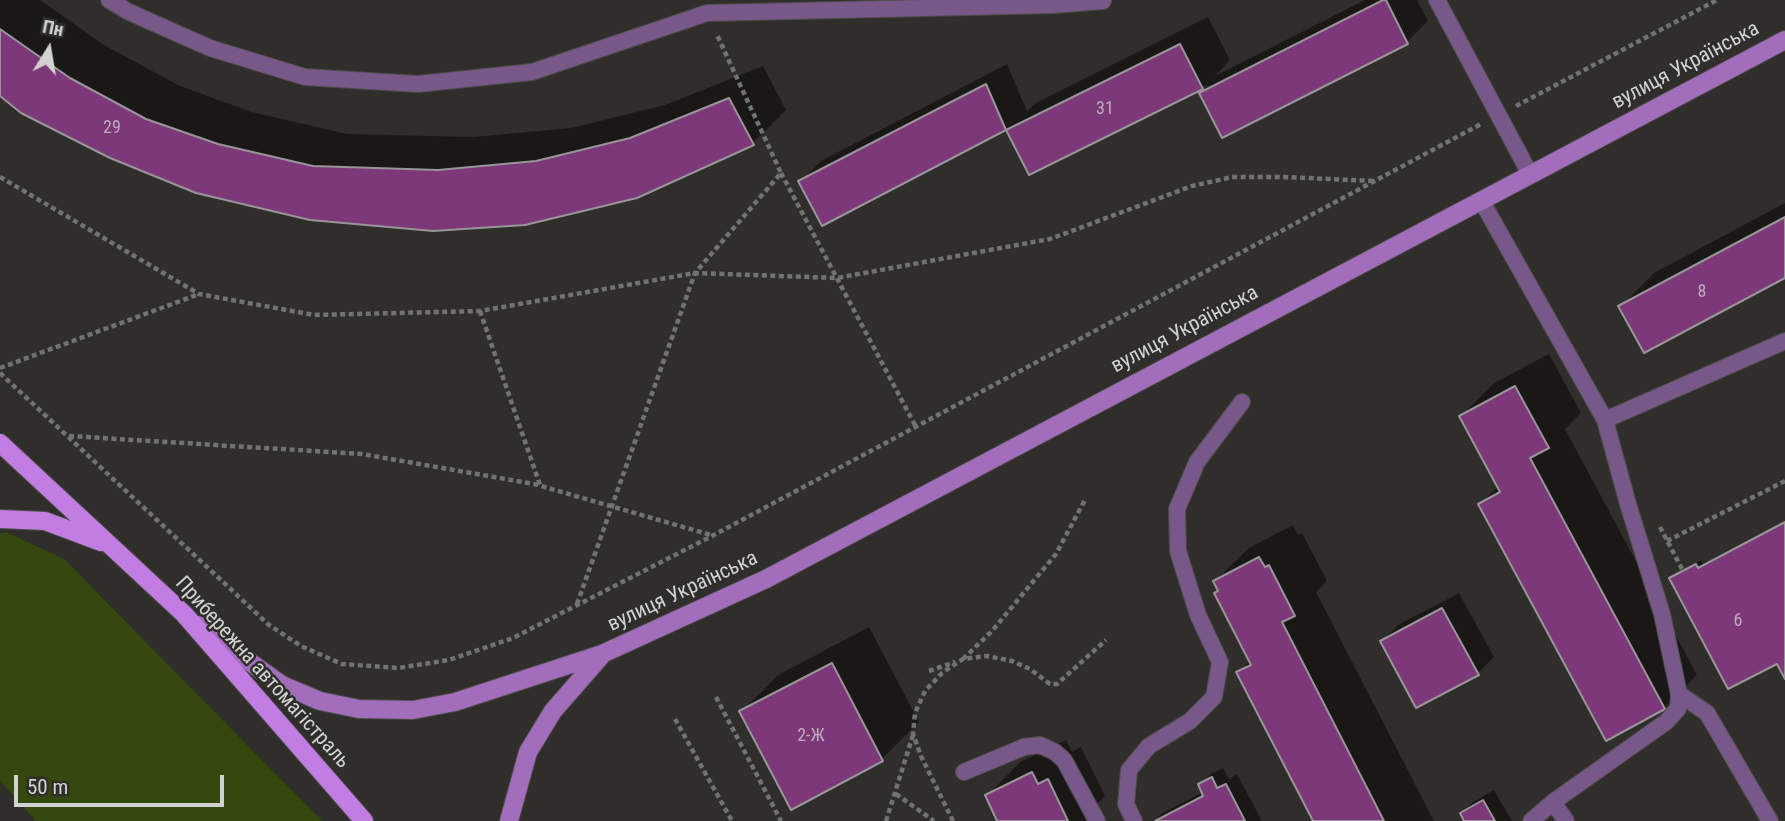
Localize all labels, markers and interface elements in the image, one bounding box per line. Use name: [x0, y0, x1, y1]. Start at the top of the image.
north arrow: [14, 14, 84, 84]
text: Пн: [41, 15, 66, 41]
street label: вулиця Українська: [1608, 17, 1764, 115]
house number: 31: [1096, 98, 1114, 120]
house number: 29: [103, 117, 121, 139]
street label: вулиця Українська: [1107, 281, 1263, 379]
house number: 8: [1698, 281, 1706, 303]
street label: вулиця Українська: [604, 546, 762, 638]
street label: Прибережна автомагістраль: [169, 572, 355, 774]
house number: 6: [1734, 610, 1742, 632]
house number: 2-Ж: [797, 725, 825, 747]
scale bar: [18, 762, 228, 806]
text: 50 m: [27, 775, 68, 799]

